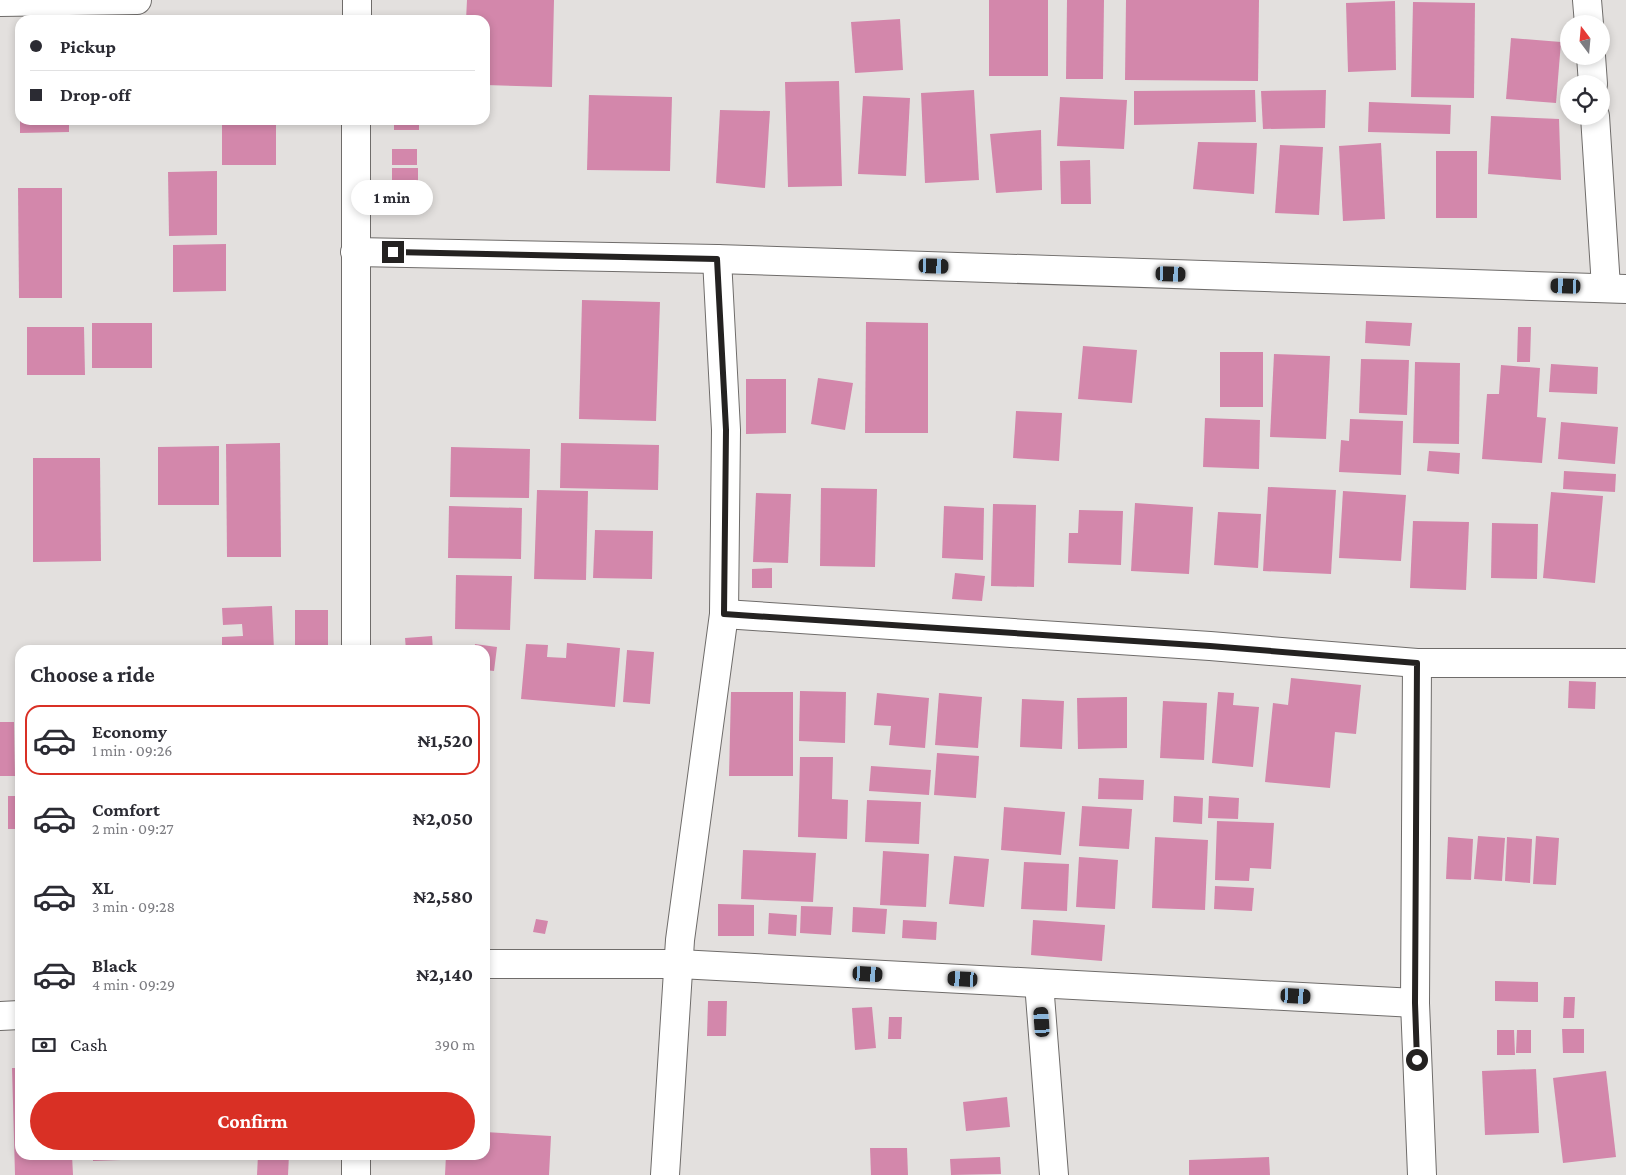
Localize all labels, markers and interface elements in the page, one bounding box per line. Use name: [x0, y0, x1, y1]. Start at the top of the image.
north arrow: [1560, 15, 1610, 65]
map controls: [1560, 15, 1610, 125]
text: Pickup: [60, 36, 116, 57]
button: locate: [1560, 75, 1610, 125]
text: Drop-off: [60, 84, 131, 105]
callout: 1 min: [352, 180, 434, 214]
text: 1 min: [374, 189, 410, 206]
route end: [382, 241, 404, 263]
car: [918, 258, 949, 274]
car: [1155, 266, 1186, 282]
car: [1550, 278, 1581, 294]
text: Choose a ride: [30, 662, 155, 687]
icon: car: [32, 718, 77, 763]
text: Economy: [92, 721, 167, 742]
text: ₦1,520: [417, 730, 473, 751]
text: 1 min · 09:26: [92, 742, 172, 759]
icon: car: [32, 796, 77, 841]
text: Comfort: [92, 799, 160, 820]
text: ₦2,050: [413, 808, 473, 829]
text: 2 min · 09:27: [92, 820, 174, 837]
icon: car: [32, 874, 77, 919]
text: XL: [92, 877, 114, 898]
text: ₦2,580: [413, 886, 473, 907]
text: 3 min · 09:28: [92, 898, 175, 915]
icon: car: [32, 952, 77, 997]
text: Black: [92, 955, 137, 976]
text: ₦2,140: [416, 964, 473, 985]
car: [852, 966, 883, 982]
car: [947, 971, 978, 987]
text: 4 min · 09:29: [92, 976, 175, 993]
car: [1280, 988, 1311, 1004]
car: [1033, 1007, 1050, 1037]
icon: cash: [30, 1031, 58, 1059]
text: Cash: [70, 1034, 108, 1055]
text: 390 m: [434, 1036, 475, 1053]
route start: [1406, 1049, 1428, 1071]
button: Confirm: [30, 1092, 475, 1150]

